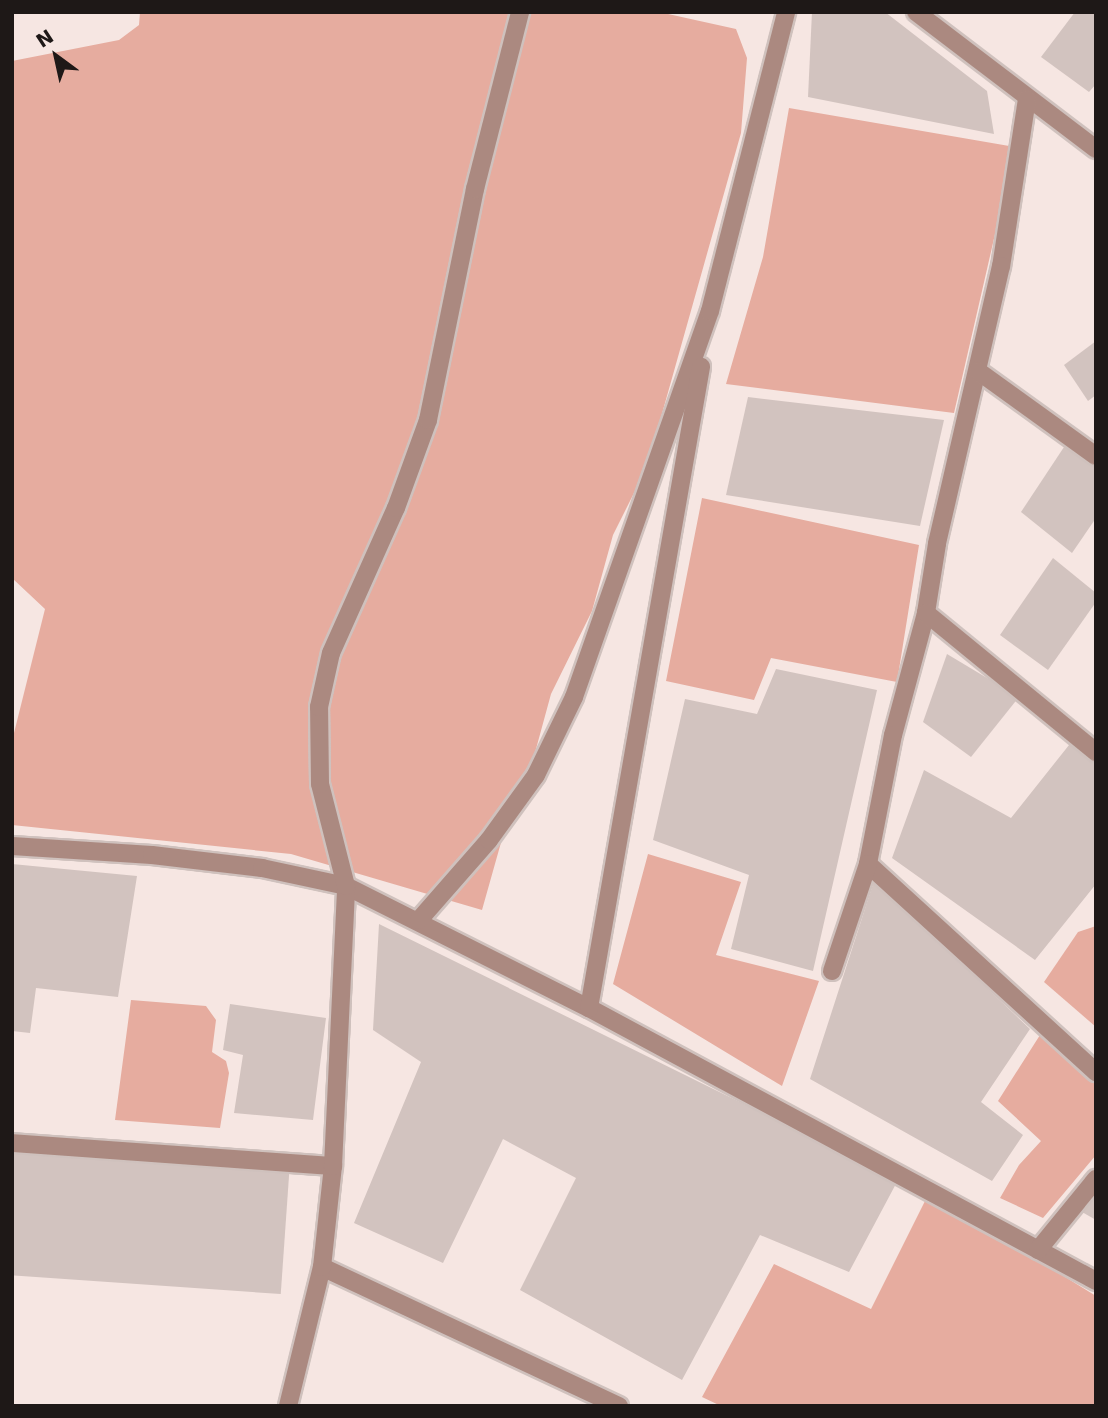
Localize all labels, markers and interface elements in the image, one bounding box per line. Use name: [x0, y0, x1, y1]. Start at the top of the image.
north arrow: [21, 21, 91, 91]
text: N: [32, 25, 57, 52]

